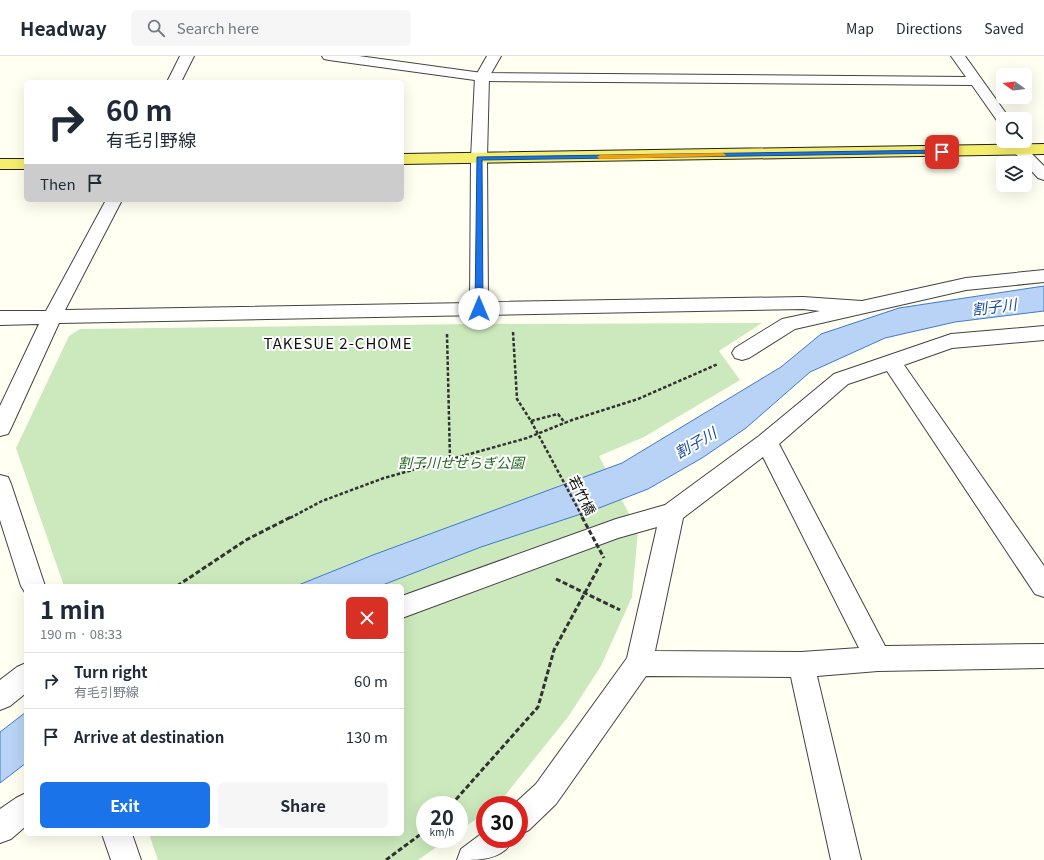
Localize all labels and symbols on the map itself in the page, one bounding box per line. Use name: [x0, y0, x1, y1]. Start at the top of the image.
north arrow: [996, 68, 1032, 104]
pin: [925, 135, 959, 169]
position arrow: [458, 288, 500, 330]
water label: 割子川: [970, 293, 1020, 319]
district label: TAKESUE 2-CHOME: [263, 332, 413, 353]
water label: 割子川: [670, 421, 721, 462]
park label: 割子川せせらぎ公園: [398, 452, 526, 472]
street label: 若竹橋: [565, 472, 601, 518]
speed limit sign: 30: [476, 796, 528, 848]

